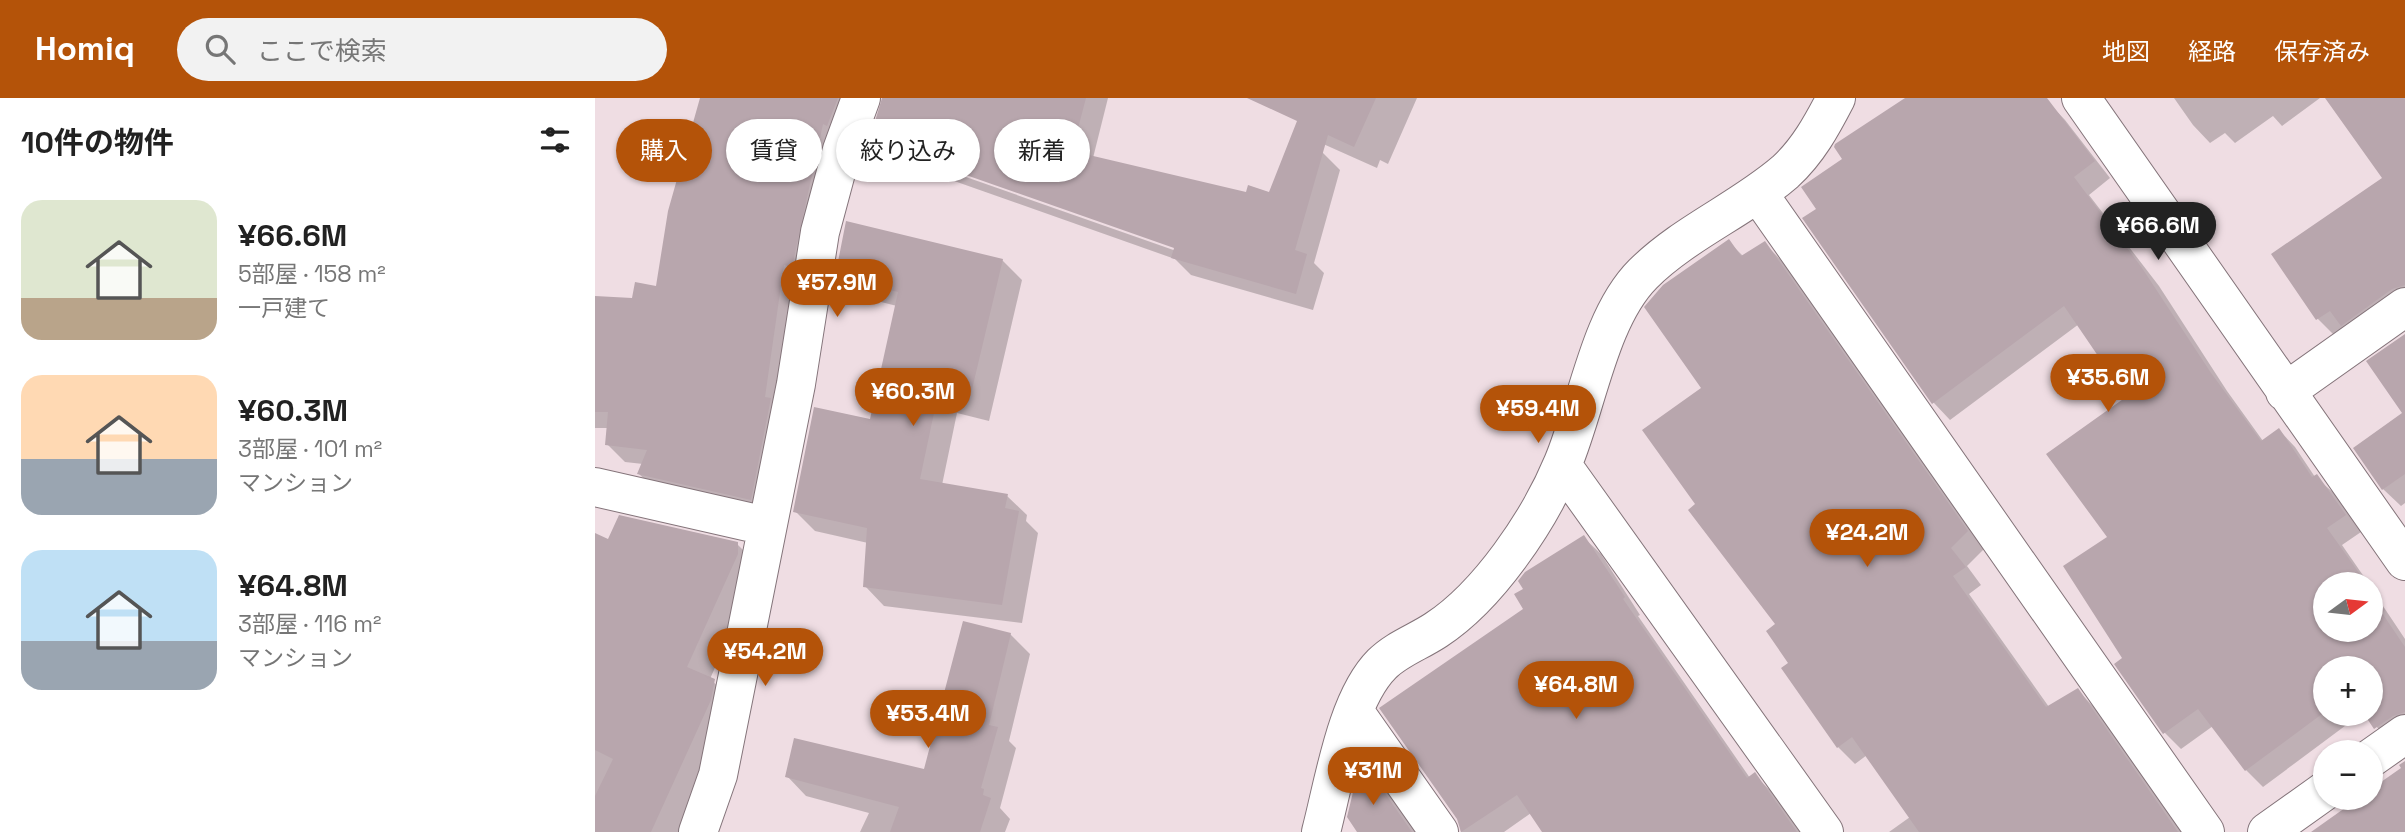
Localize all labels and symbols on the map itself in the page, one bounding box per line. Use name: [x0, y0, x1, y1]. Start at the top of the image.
pin: ¥66.6M: [2101, 202, 2215, 262]
pin: ¥57.9M: [780, 260, 894, 319]
pin: ¥35.6M: [2051, 354, 2165, 414]
pin: ¥60.3M: [856, 368, 970, 428]
pin: ¥59.4M: [1481, 386, 1595, 445]
pin: ¥24.2M: [1810, 510, 1924, 569]
north arrow: [2313, 572, 2383, 642]
pin: ¥54.2M: [708, 628, 822, 688]
pin: ¥64.8M: [1519, 662, 1633, 721]
pin: ¥53.4M: [871, 690, 985, 750]
pin: ¥31M: [1332, 748, 1414, 807]

